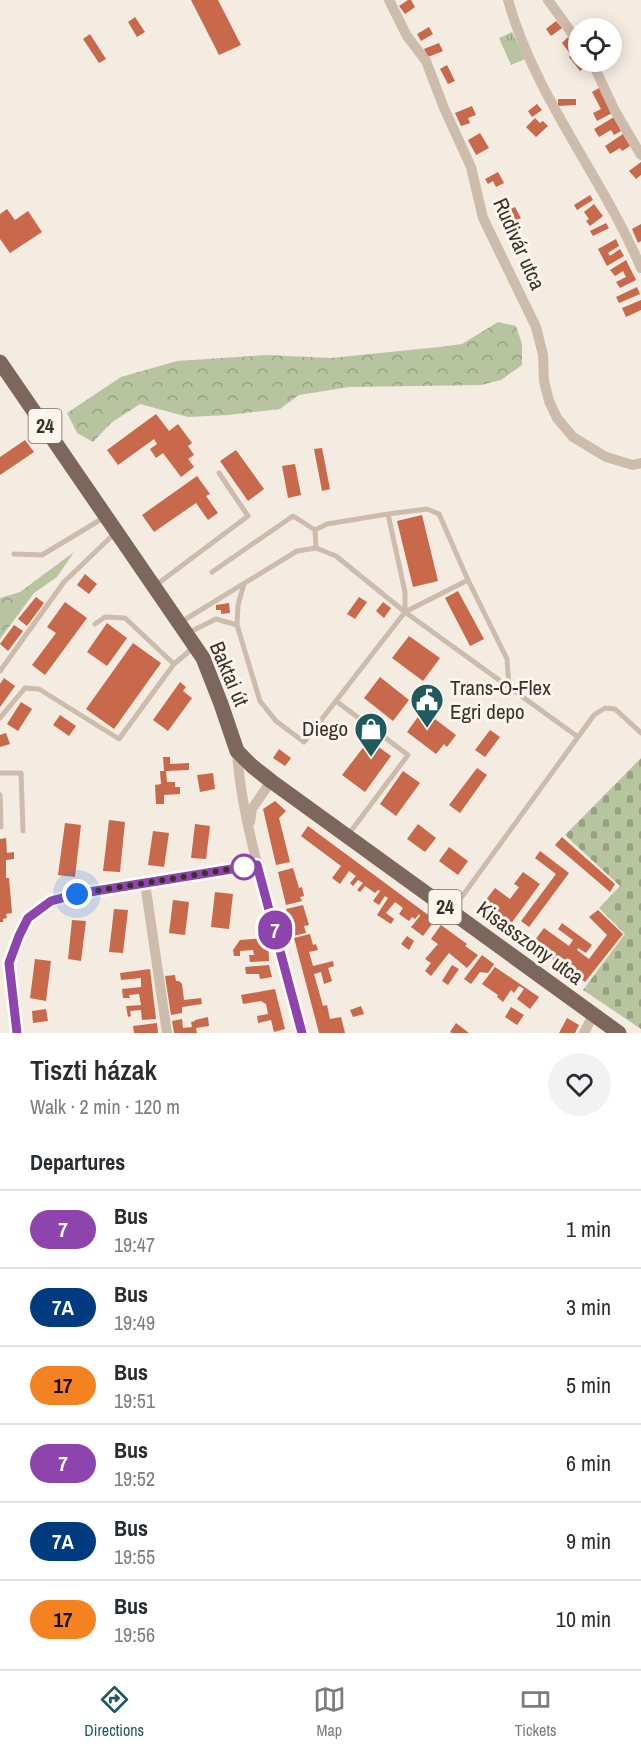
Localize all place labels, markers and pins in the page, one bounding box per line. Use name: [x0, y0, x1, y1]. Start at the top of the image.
place label: Trans-O-Flex Egri depo: [450, 673, 551, 726]
public building icon: Trans-O-Flex Egri depo: [409, 682, 445, 729]
shop icon: Diego: [353, 711, 389, 758]
place label: Diego: [302, 714, 348, 743]
unlabelled marker: [231, 854, 257, 880]

